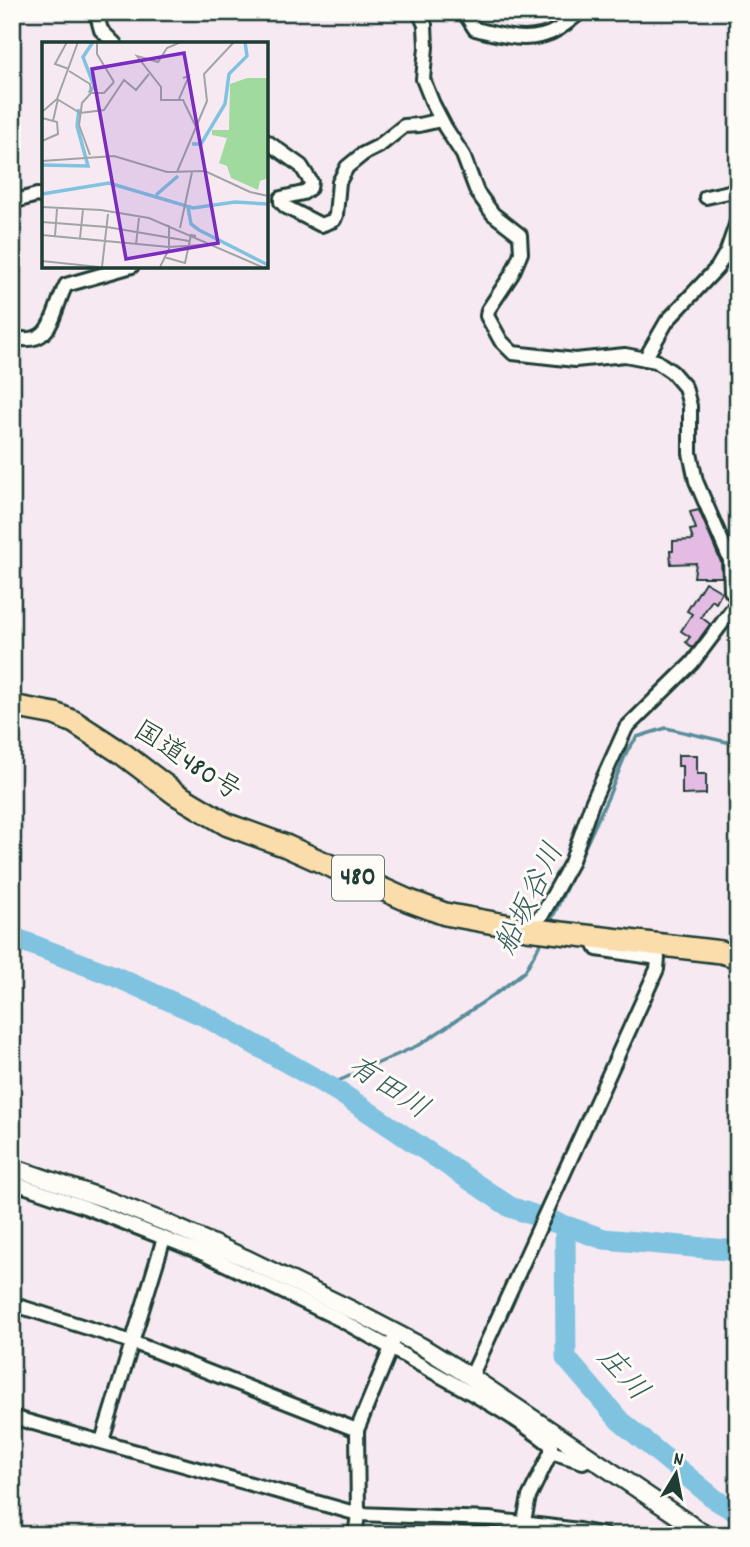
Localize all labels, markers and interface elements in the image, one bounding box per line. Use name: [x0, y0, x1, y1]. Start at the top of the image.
inset map: [42, 42, 268, 268]
street label: 国道480号: [124, 713, 248, 813]
water label: 船坂谷川: [486, 837, 578, 963]
road number: 480: [332, 856, 384, 900]
water label: 有田川: [338, 1047, 436, 1133]
water label: 庄川: [585, 1339, 657, 1413]
north arrow: [642, 1438, 712, 1508]
text: N: [671, 1447, 685, 1475]

